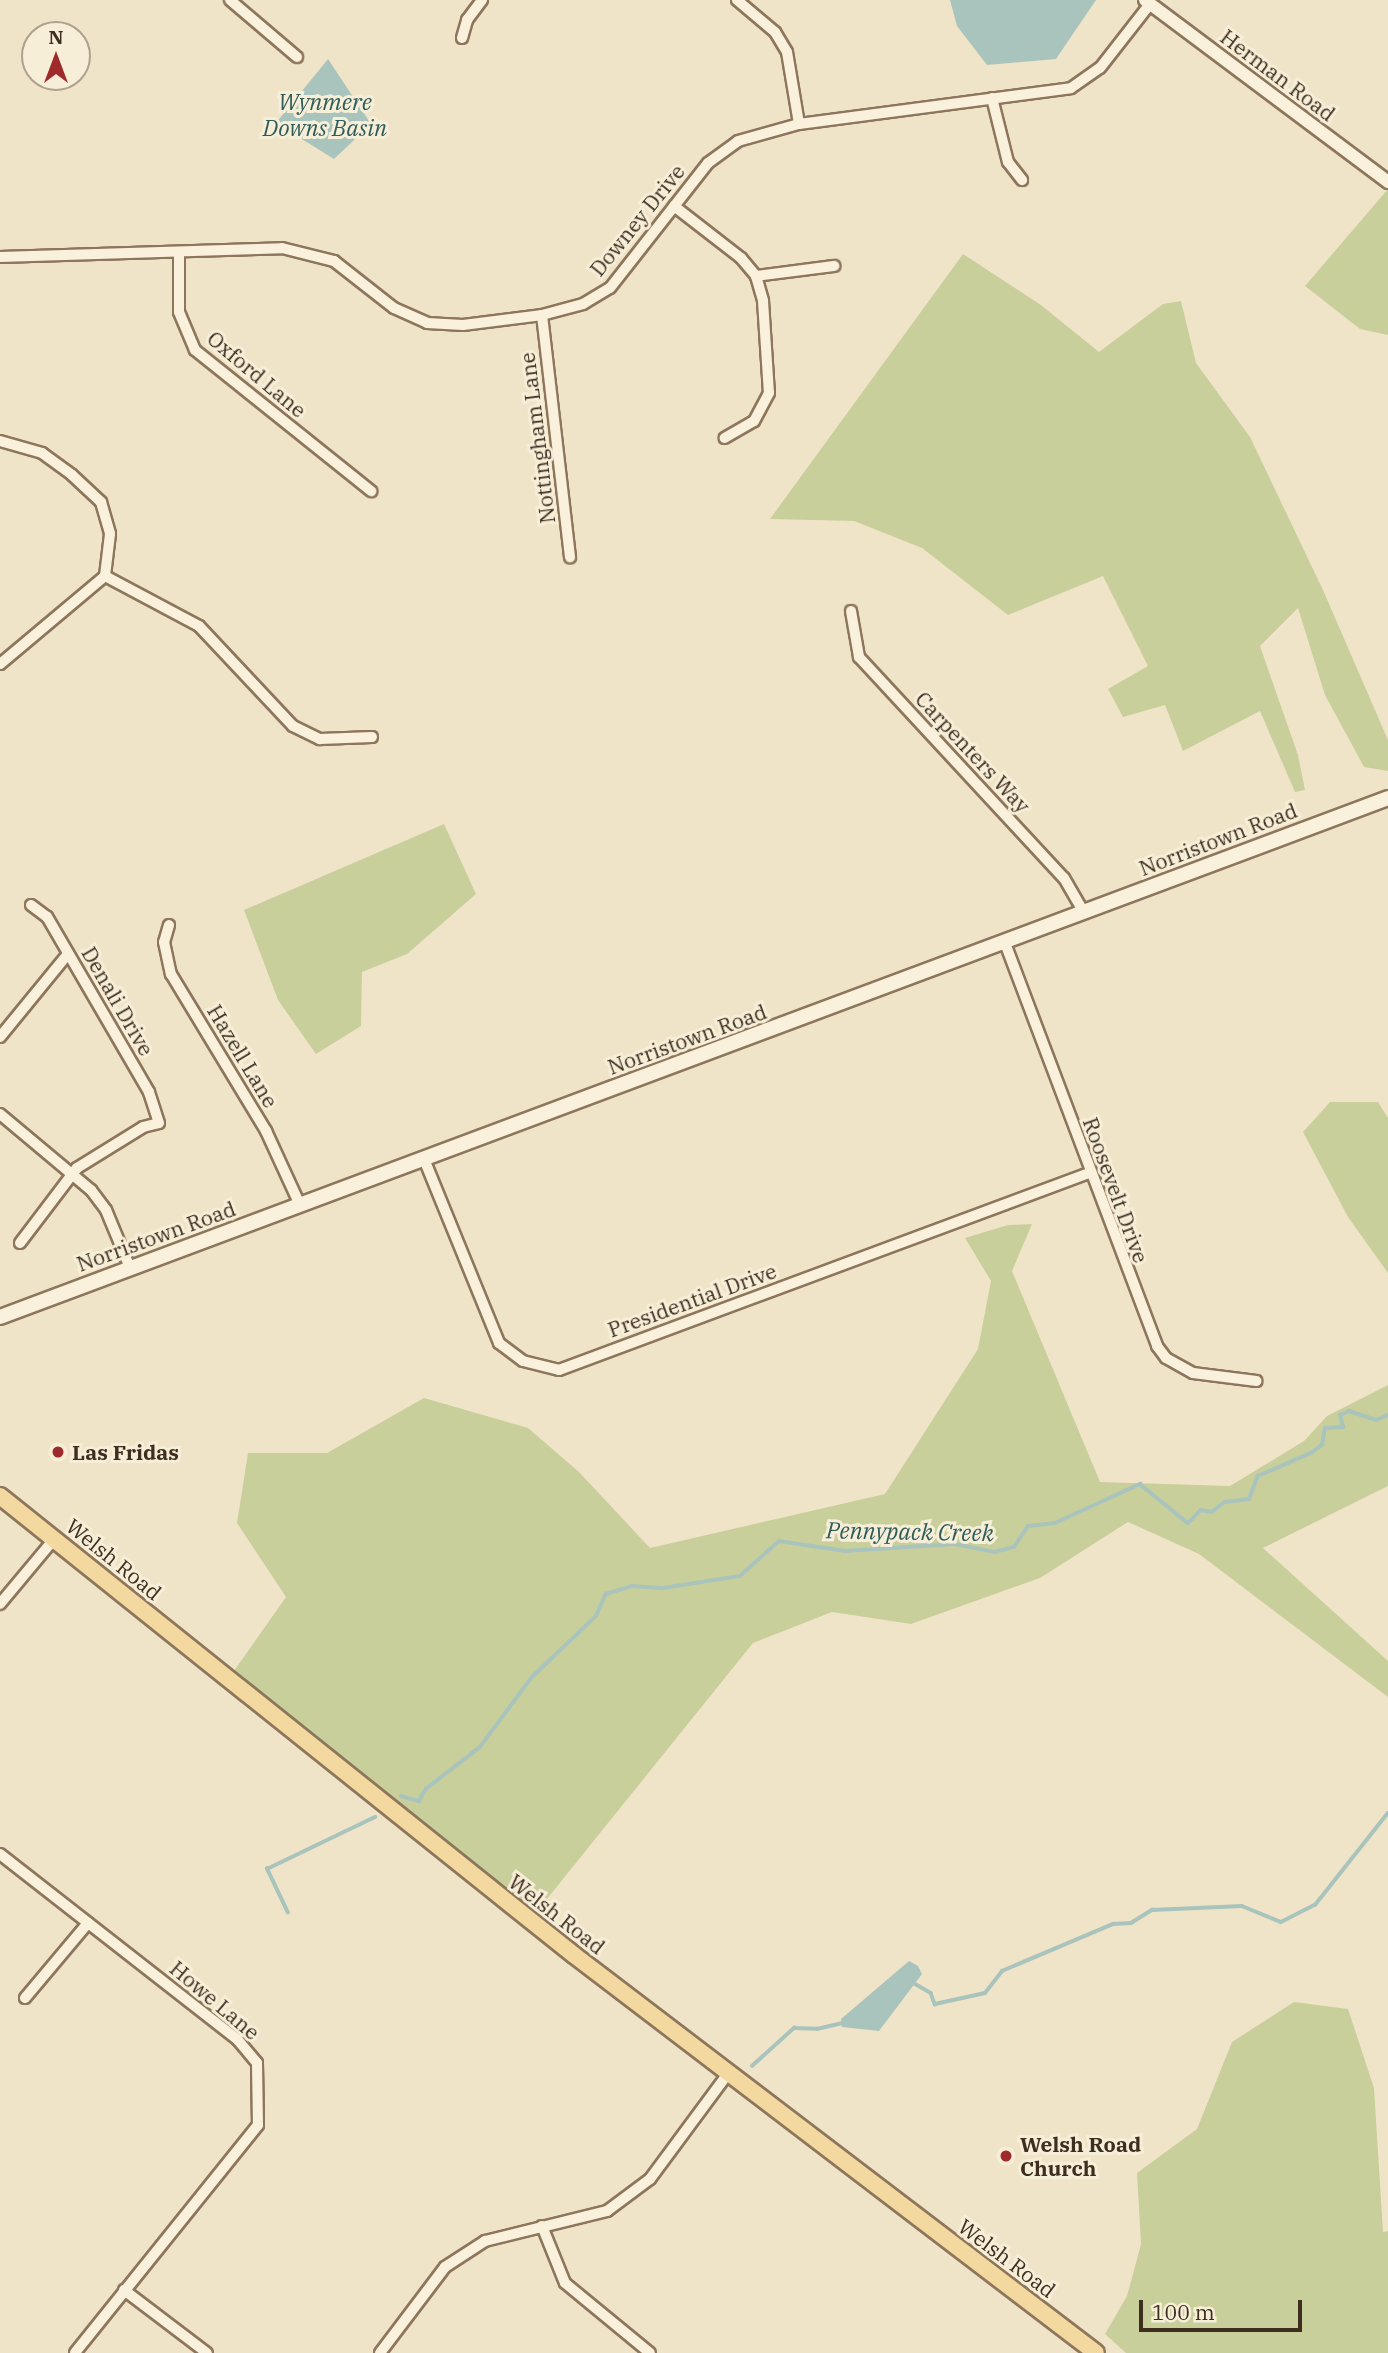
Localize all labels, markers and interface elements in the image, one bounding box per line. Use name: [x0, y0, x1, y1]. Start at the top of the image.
north arrow: [21, 21, 91, 91]
street label: Herman Road: [1216, 24, 1340, 126]
text: N: [48, 25, 64, 49]
water label: Wynmere Downs Basin: [263, 87, 387, 141]
street label: Downey Drive: [584, 159, 690, 281]
street label: Oxford Lane: [202, 325, 312, 423]
street label: Nottingham Lane: [514, 351, 560, 525]
street label: Carpenters Way: [910, 686, 1036, 818]
street label: Norristown Road: [1135, 797, 1301, 881]
street label: Denali Drive: [77, 942, 159, 1060]
street label: Norristown Road: [604, 999, 770, 1079]
street label: Hazell Lane: [202, 1000, 284, 1112]
street label: Roosevelt Drive: [1078, 1114, 1154, 1266]
street label: Norristown Road: [73, 1196, 239, 1276]
street label: Presidential Drive: [604, 1258, 780, 1342]
place label: Las Fridas: [72, 1439, 179, 1465]
marker: Las Fridas: [50, 1444, 66, 1460]
street label: Welsh Road: [61, 1513, 167, 1605]
water label: Pennypack Creek: [826, 1516, 994, 1546]
street label: Welsh Road: [504, 1869, 610, 1959]
street label: Howe Lane: [165, 1955, 265, 2045]
place label: Welsh Road Church: [1020, 2131, 1141, 2181]
marker: Welsh Road Church: [998, 2148, 1014, 2164]
street label: Welsh Road: [953, 2213, 1061, 2303]
scale bar: [1143, 2286, 1306, 2330]
text: 100 m: [1152, 2298, 1215, 2326]

